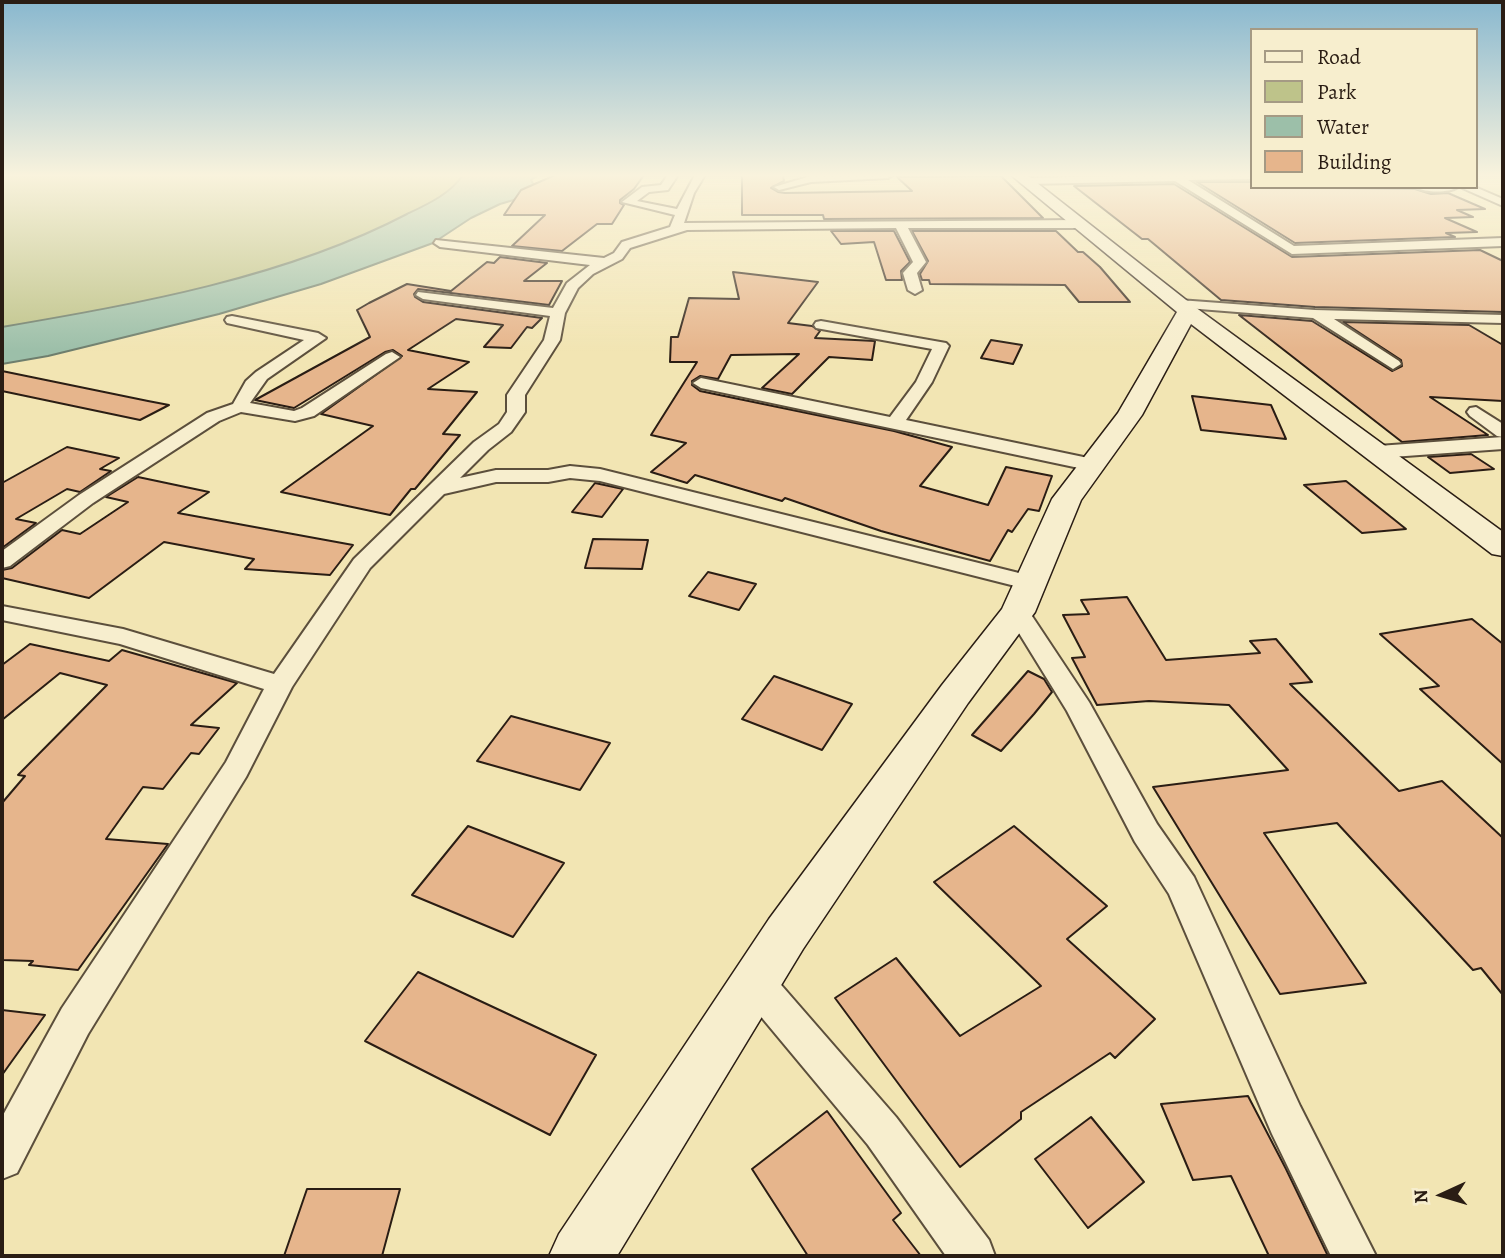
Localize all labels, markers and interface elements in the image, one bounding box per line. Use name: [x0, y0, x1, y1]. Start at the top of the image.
legend: [1250, 28, 1477, 189]
text: Road: [1317, 43, 1361, 71]
text: Park: [1317, 78, 1356, 106]
text: Water: [1317, 113, 1369, 141]
text: Building: [1317, 148, 1391, 176]
north arrow: [1407, 1160, 1477, 1230]
text: N: [1408, 1189, 1435, 1204]

